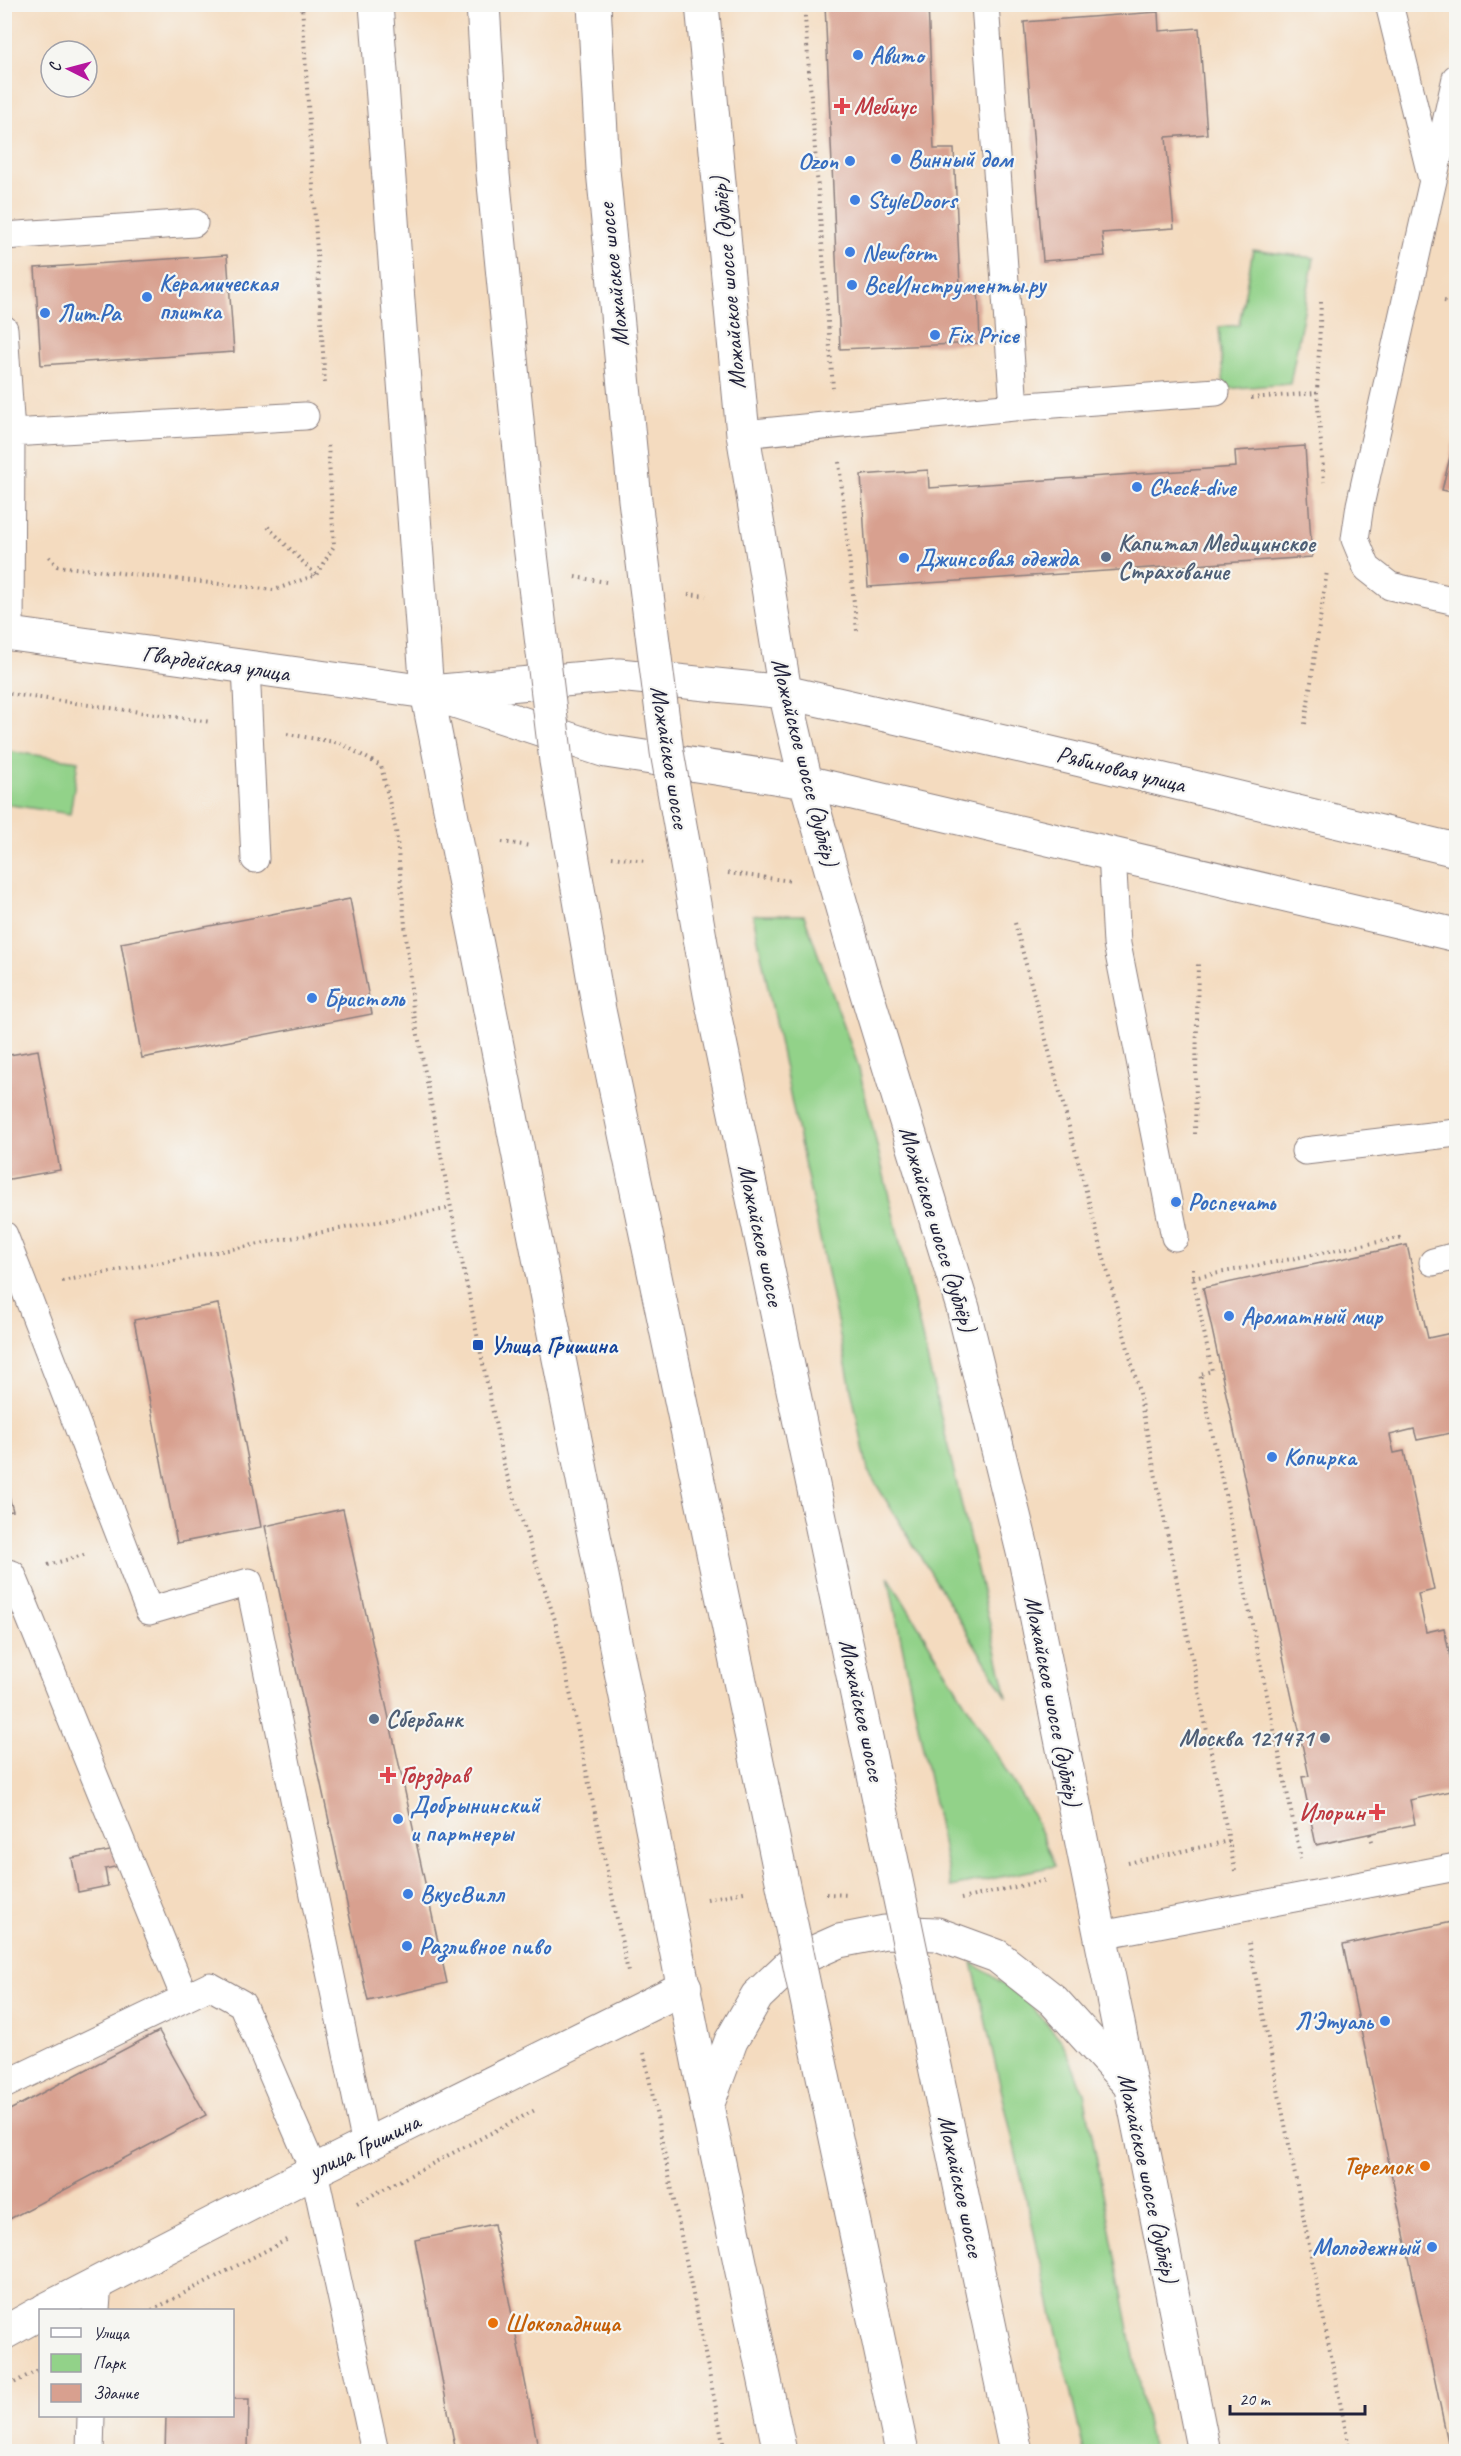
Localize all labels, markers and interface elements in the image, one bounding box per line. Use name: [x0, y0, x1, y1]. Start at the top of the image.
north arrow: [39, 39, 99, 99]
place label: Авито: [870, 40, 926, 70]
marker: Авито: [851, 48, 865, 62]
text: С: [45, 60, 66, 72]
place label: Мебиус: [854, 91, 918, 121]
marker: Мебиус: [835, 99, 849, 113]
place label: Винный дом: [908, 144, 1015, 174]
place label: Ozon: [798, 146, 839, 176]
marker: Винный дом: [889, 152, 903, 166]
marker: Ozon: [843, 154, 857, 168]
street label: Можайское шоссе (дублёр): [704, 174, 752, 391]
place label: StyleDoors: [867, 185, 959, 215]
marker: StyleDoors: [848, 193, 862, 207]
street label: Можайское шоссе: [590, 200, 635, 348]
place label: Newform: [862, 237, 938, 267]
marker: Newform: [843, 245, 857, 259]
place label: Керамическая плитка: [159, 268, 279, 326]
place label: ВсеИнструменты.ру: [864, 270, 1048, 300]
marker: ВсеИнструменты.ру: [845, 278, 859, 292]
marker: Керамическая плитка: [140, 290, 154, 304]
place label: Лит.Ра: [57, 298, 123, 328]
marker: Лит.Ра: [38, 306, 52, 320]
place label: Fix Price: [947, 320, 1021, 350]
marker: Fix Price: [928, 328, 942, 342]
place label: Check-dive: [1149, 472, 1238, 502]
marker: Check-dive: [1130, 480, 1144, 494]
place label: Капитал Медицинское Страхование: [1118, 528, 1316, 586]
place label: Джинсовая одежда: [916, 543, 1080, 573]
marker: Капитал Медицинское Страхование: [1099, 550, 1113, 564]
marker: Джинсовая одежда: [897, 551, 911, 565]
street label: Гвардейская улица: [141, 638, 293, 688]
street label: Можайское шоссе (дублёр): [765, 655, 846, 870]
street label: Можайское шоссе: [644, 684, 696, 833]
street label: Рябиновая улица: [1054, 739, 1190, 800]
place label: Бристоль: [324, 983, 406, 1013]
marker: Бристоль: [305, 991, 319, 1005]
street label: Можайское шоссе (дублёр): [892, 1123, 984, 1336]
street label: Можайское шоссе: [731, 1162, 791, 1311]
place label: Роспечать: [1188, 1187, 1277, 1217]
marker: Роспечать: [1169, 1195, 1183, 1209]
place label: Ароматный мир: [1241, 1301, 1385, 1331]
marker: Ароматный мир: [1222, 1309, 1236, 1323]
place label: Улица Гришина: [490, 1330, 619, 1360]
marker: Улица Гришина: [471, 1338, 485, 1352]
place label: Копирка: [1284, 1442, 1359, 1472]
marker: Копирка: [1265, 1450, 1279, 1464]
street label: Можайское шоссе (дублёр): [1018, 1593, 1088, 1810]
street label: Можайское шоссе: [832, 1637, 892, 1786]
place label: Сбербанк: [386, 1704, 465, 1734]
marker: Сбербанк: [367, 1712, 381, 1726]
place label: Москва 121471: [1179, 1723, 1316, 1753]
marker: Москва 121471: [1318, 1731, 1332, 1745]
place label: Горздрав: [400, 1760, 473, 1791]
marker: Горздрав: [381, 1768, 395, 1782]
place label: Добрынинский и партнеры: [410, 1790, 541, 1848]
place label: Илорин: [1299, 1797, 1367, 1827]
marker: Илорин: [1370, 1805, 1384, 1819]
marker: Добрынинский и партнеры: [391, 1812, 405, 1826]
place label: ВкусВилл: [420, 1879, 505, 1909]
marker: ВкусВилл: [401, 1887, 415, 1901]
place label: Разливное пиво: [419, 1931, 552, 1962]
marker: Разливное пиво: [400, 1939, 414, 1953]
place label: Л'Этуаль: [1294, 2006, 1375, 2036]
marker: Л'Этуаль: [1378, 2014, 1392, 2028]
street label: Можайское шоссе (дублёр): [1111, 2071, 1185, 2286]
street label: улица Гришина: [302, 2105, 427, 2187]
street label: Можайское шоссе: [931, 2113, 991, 2262]
place label: Теремок: [1344, 2151, 1415, 2181]
marker: Теремок: [1418, 2159, 1432, 2173]
place label: Молодежный: [1312, 2232, 1422, 2262]
marker: Молодежный: [1425, 2240, 1439, 2254]
place label: Шоколадница: [505, 2308, 622, 2338]
legend: [39, 2309, 234, 2417]
marker: Шоколадница: [486, 2316, 500, 2330]
text: Улица: [93, 2322, 130, 2344]
text: Парк: [93, 2352, 127, 2374]
scale bar: [1230, 2378, 1365, 2416]
text: Здание: [93, 2382, 139, 2404]
text: 20 m: [1239, 2388, 1272, 2410]

